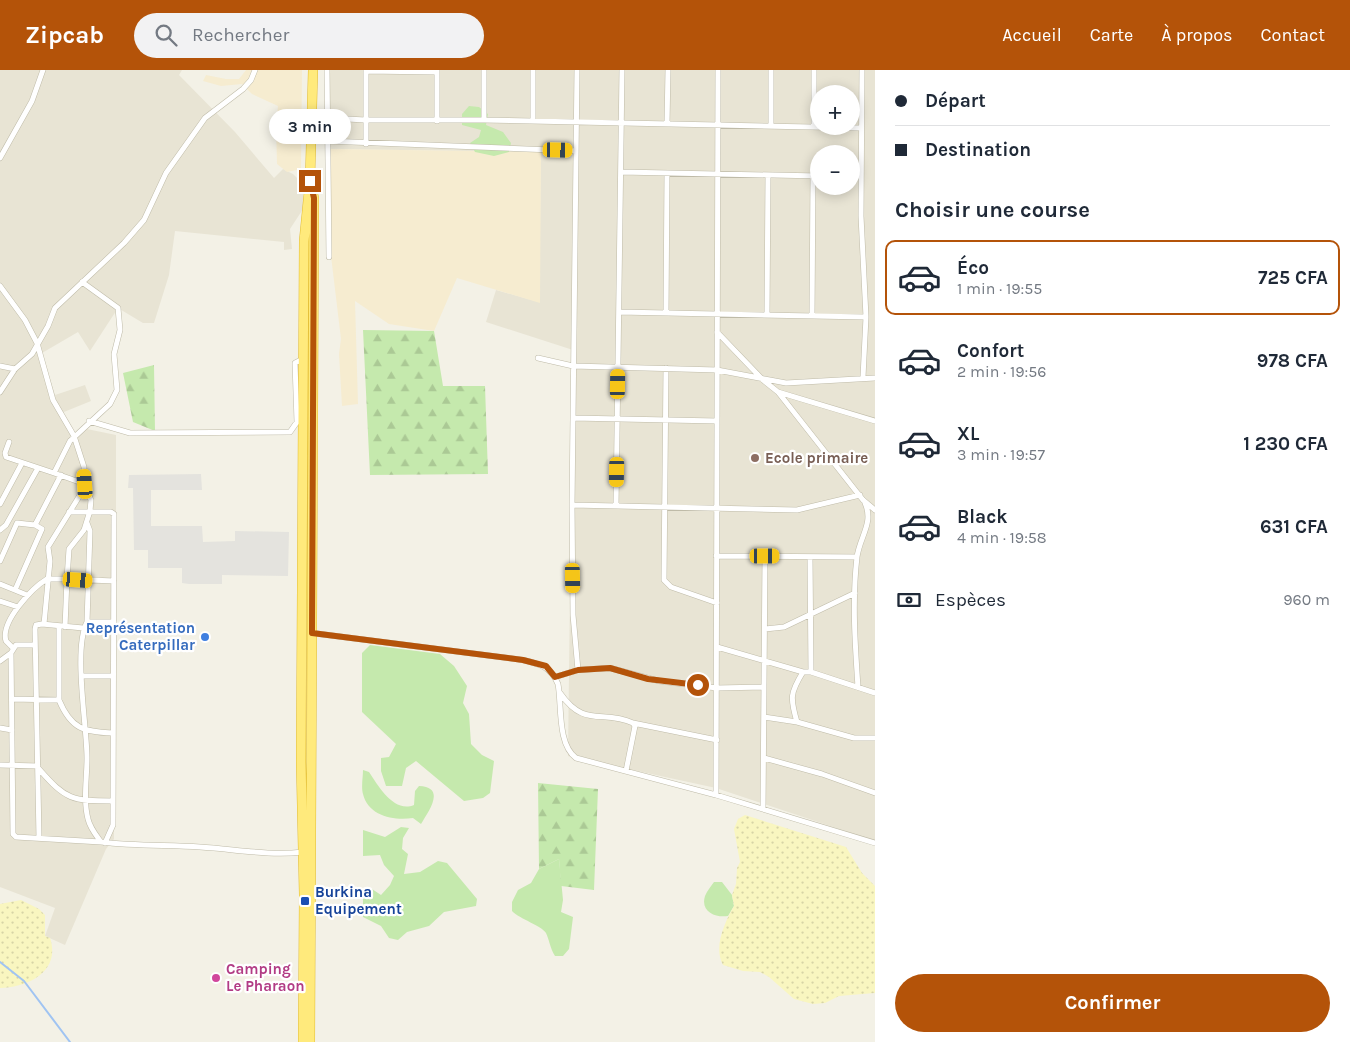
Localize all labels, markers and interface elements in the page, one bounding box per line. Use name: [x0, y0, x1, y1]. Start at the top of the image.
search box: [134, 13, 484, 58]
text: Zipcab: [25, 21, 104, 49]
icon: search: [152, 21, 180, 49]
text: Rechercher: [192, 24, 289, 46]
text: Accueil: [1002, 24, 1062, 46]
text: Carte: [1090, 24, 1133, 46]
text: À propos: [1161, 24, 1233, 46]
text: Contact: [1261, 24, 1325, 46]
map controls: [810, 85, 860, 195]
button: +: [810, 85, 860, 135]
text: Départ: [925, 90, 986, 112]
callout: 3 min: [269, 108, 351, 144]
text: 3 min: [288, 117, 332, 136]
text: Destination: [925, 139, 1031, 161]
car: [542, 142, 573, 158]
button: −: [810, 145, 860, 195]
route end: [299, 170, 321, 192]
text: Choisir une course: [895, 197, 1090, 223]
icon: car: [897, 255, 942, 300]
text: Éco: [957, 257, 989, 279]
text: 725 CFA: [1258, 267, 1328, 289]
text: 1 min · 19:55: [957, 279, 1042, 298]
icon: car: [897, 338, 942, 383]
text: Confort: [957, 340, 1024, 362]
text: 978 CFA: [1257, 350, 1328, 372]
text: 2 min · 19:56: [957, 362, 1046, 381]
car: [610, 369, 625, 399]
icon: car: [897, 421, 942, 466]
text: XL: [957, 423, 979, 445]
text: 1 230 CFA: [1243, 433, 1328, 455]
text: 3 min · 19:57: [957, 445, 1045, 464]
place label: Ecole primaire: [765, 449, 868, 467]
marker: Ecole primaire: [749, 452, 761, 464]
car: [609, 457, 624, 487]
car: [76, 469, 93, 499]
icon: car: [897, 504, 942, 549]
text: Black: [957, 506, 1008, 528]
text: 631 CFA: [1260, 516, 1328, 538]
text: 4 min · 19:58: [957, 528, 1047, 547]
car: [750, 549, 780, 564]
car: [565, 563, 580, 593]
car: [62, 571, 93, 589]
icon: cash: [895, 586, 923, 614]
text: Espèces: [935, 589, 1006, 611]
text: 960 m: [1283, 590, 1330, 609]
place label: Représentation Caterpillar: [86, 619, 195, 654]
marker: Représentation Caterpillar: [199, 631, 211, 643]
route start: [687, 674, 709, 696]
place label: Burkina Equipement: [315, 883, 402, 918]
marker: Burkina Equipement: [299, 895, 311, 907]
place label: Camping Le Pharaon: [226, 960, 304, 995]
marker: Camping Le Pharaon: [210, 972, 222, 984]
button: Confirmer: [895, 974, 1330, 1032]

